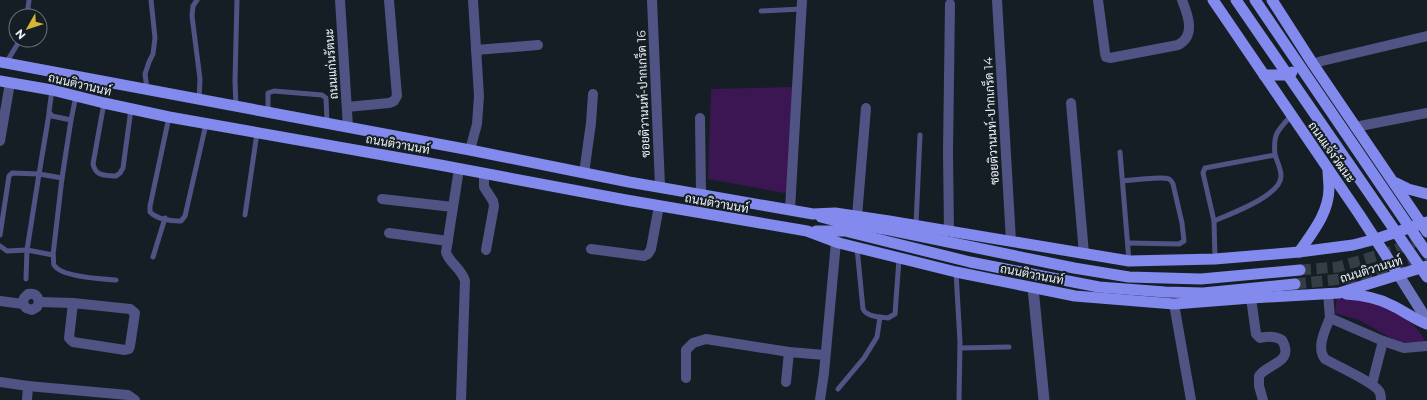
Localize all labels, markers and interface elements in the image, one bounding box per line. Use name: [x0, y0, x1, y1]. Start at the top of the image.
north arrow: [8, 8, 48, 48]
text: N: [12, 26, 28, 42]
street label: ถนนแก่นรัตนะ: [321, 28, 341, 100]
street label: ซอยติวานนท์-ปากเกร็ด 16: [632, 30, 653, 158]
street label: ซอยติวานนท์-ปากเกร็ด 14: [979, 57, 1002, 185]
street label: ถนนติวานนท์: [47, 69, 113, 99]
street label: ถนนแจ้งวัฒนะ: [1305, 118, 1359, 186]
street label: ถนนติวานนท์: [365, 131, 431, 157]
street label: ถนนติวานนท์: [684, 190, 750, 216]
street label: ถนนติวานนท์: [1338, 252, 1404, 286]
street label: ถนนติวานนท์: [999, 260, 1065, 288]

